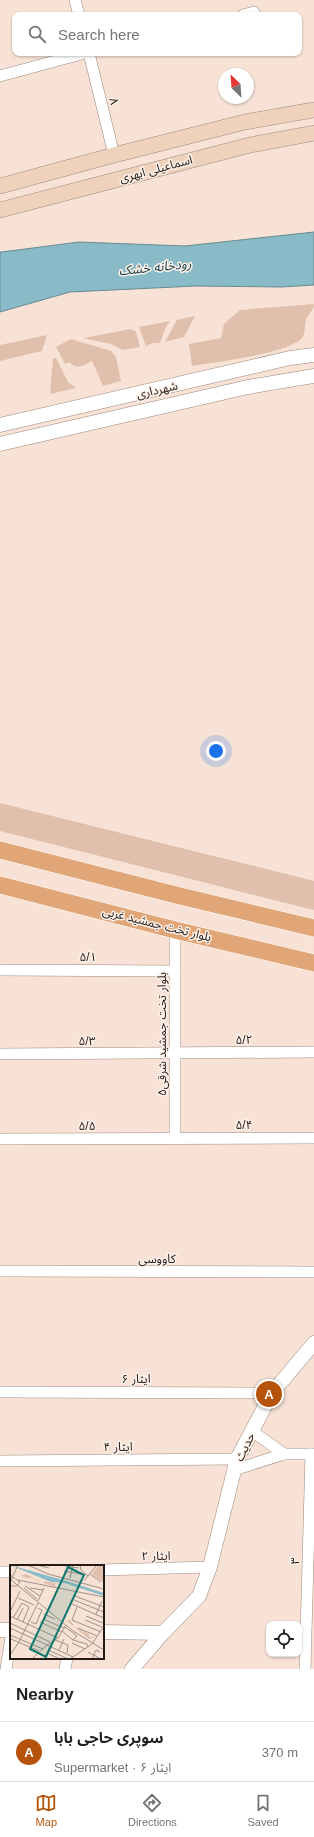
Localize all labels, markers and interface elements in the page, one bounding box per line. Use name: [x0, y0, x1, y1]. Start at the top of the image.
search box: [12, 12, 302, 56]
icon: search: [26, 23, 48, 45]
text: Search here: [58, 26, 140, 43]
north arrow: [218, 68, 254, 104]
street label: ۸: [106, 96, 122, 106]
street label: اسماعیلی ابهری: [118, 152, 194, 186]
water label: رودخانه خشک: [118, 256, 192, 278]
street label: شهرداری: [135, 378, 179, 402]
your location: [206, 741, 226, 761]
street label: بلوار تخت جمشید غربی: [101, 904, 213, 944]
street label: ۵/۱: [79, 950, 97, 964]
street label: بلوار تخت جمشید شرقی۵: [155, 972, 169, 1096]
street label: ۵/۲: [235, 1033, 253, 1047]
street label: ۵/۳: [78, 1034, 96, 1048]
street label: ۵/۴: [235, 1118, 253, 1132]
street label: ۵/۵: [78, 1119, 96, 1133]
street label: کاووسی: [138, 1252, 177, 1266]
street label: ایثار ۶: [121, 1372, 151, 1386]
pin: A: [256, 1379, 282, 1409]
street label: حدیث: [232, 1430, 258, 1464]
street label: ایثار ۴: [103, 1440, 133, 1454]
street label: ایثار ۲: [141, 1549, 171, 1563]
street label: ۳: [288, 1557, 302, 1565]
inset map: [10, 1565, 104, 1659]
map controls: [266, 1621, 302, 1657]
button: locate: [266, 1621, 302, 1657]
text: Nearby: [16, 1685, 74, 1704]
text: سوپری حاجی بابا: [54, 1729, 164, 1746]
text: A: [24, 1745, 34, 1760]
text: 370 m: [262, 1745, 298, 1760]
text: Supermarket · ایثار ۶: [54, 1760, 171, 1775]
tab: Map: [35, 1792, 57, 1828]
tab: Directions: [128, 1792, 177, 1828]
tab: Saved: [247, 1792, 279, 1828]

